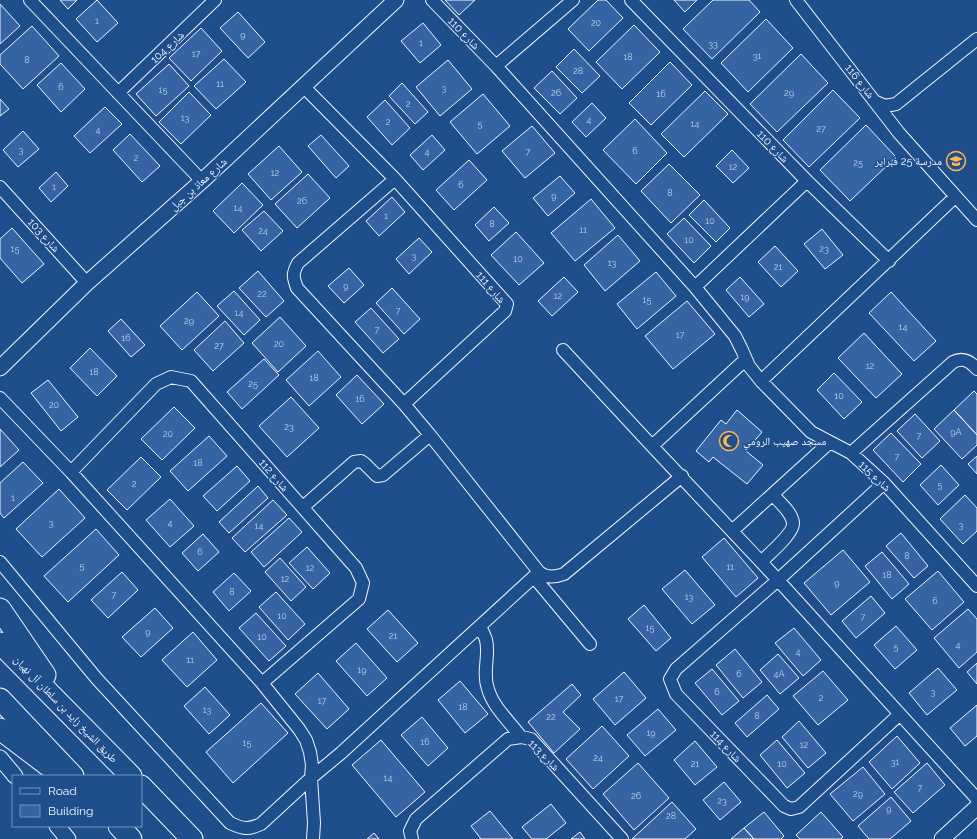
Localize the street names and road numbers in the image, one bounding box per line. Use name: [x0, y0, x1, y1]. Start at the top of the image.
street label: شارع 110: [445, 14, 482, 52]
street label: شارع 104: [148, 29, 187, 66]
street label: شارع 116: [842, 62, 877, 101]
street label: شارع 110: [754, 127, 791, 165]
street label: شارع معاذ بن جبل: [167, 155, 230, 213]
street label: شارع 103: [25, 216, 62, 255]
street label: شارع 111: [473, 269, 508, 306]
street label: شارع 112: [256, 456, 291, 494]
street label: شارع 115: [856, 458, 893, 494]
street label: طريق الشيخ زايد بن سلطان آل نهيان: [11, 653, 120, 766]
street label: شارع 114: [707, 728, 744, 765]
street label: شارع 113: [525, 737, 562, 774]

